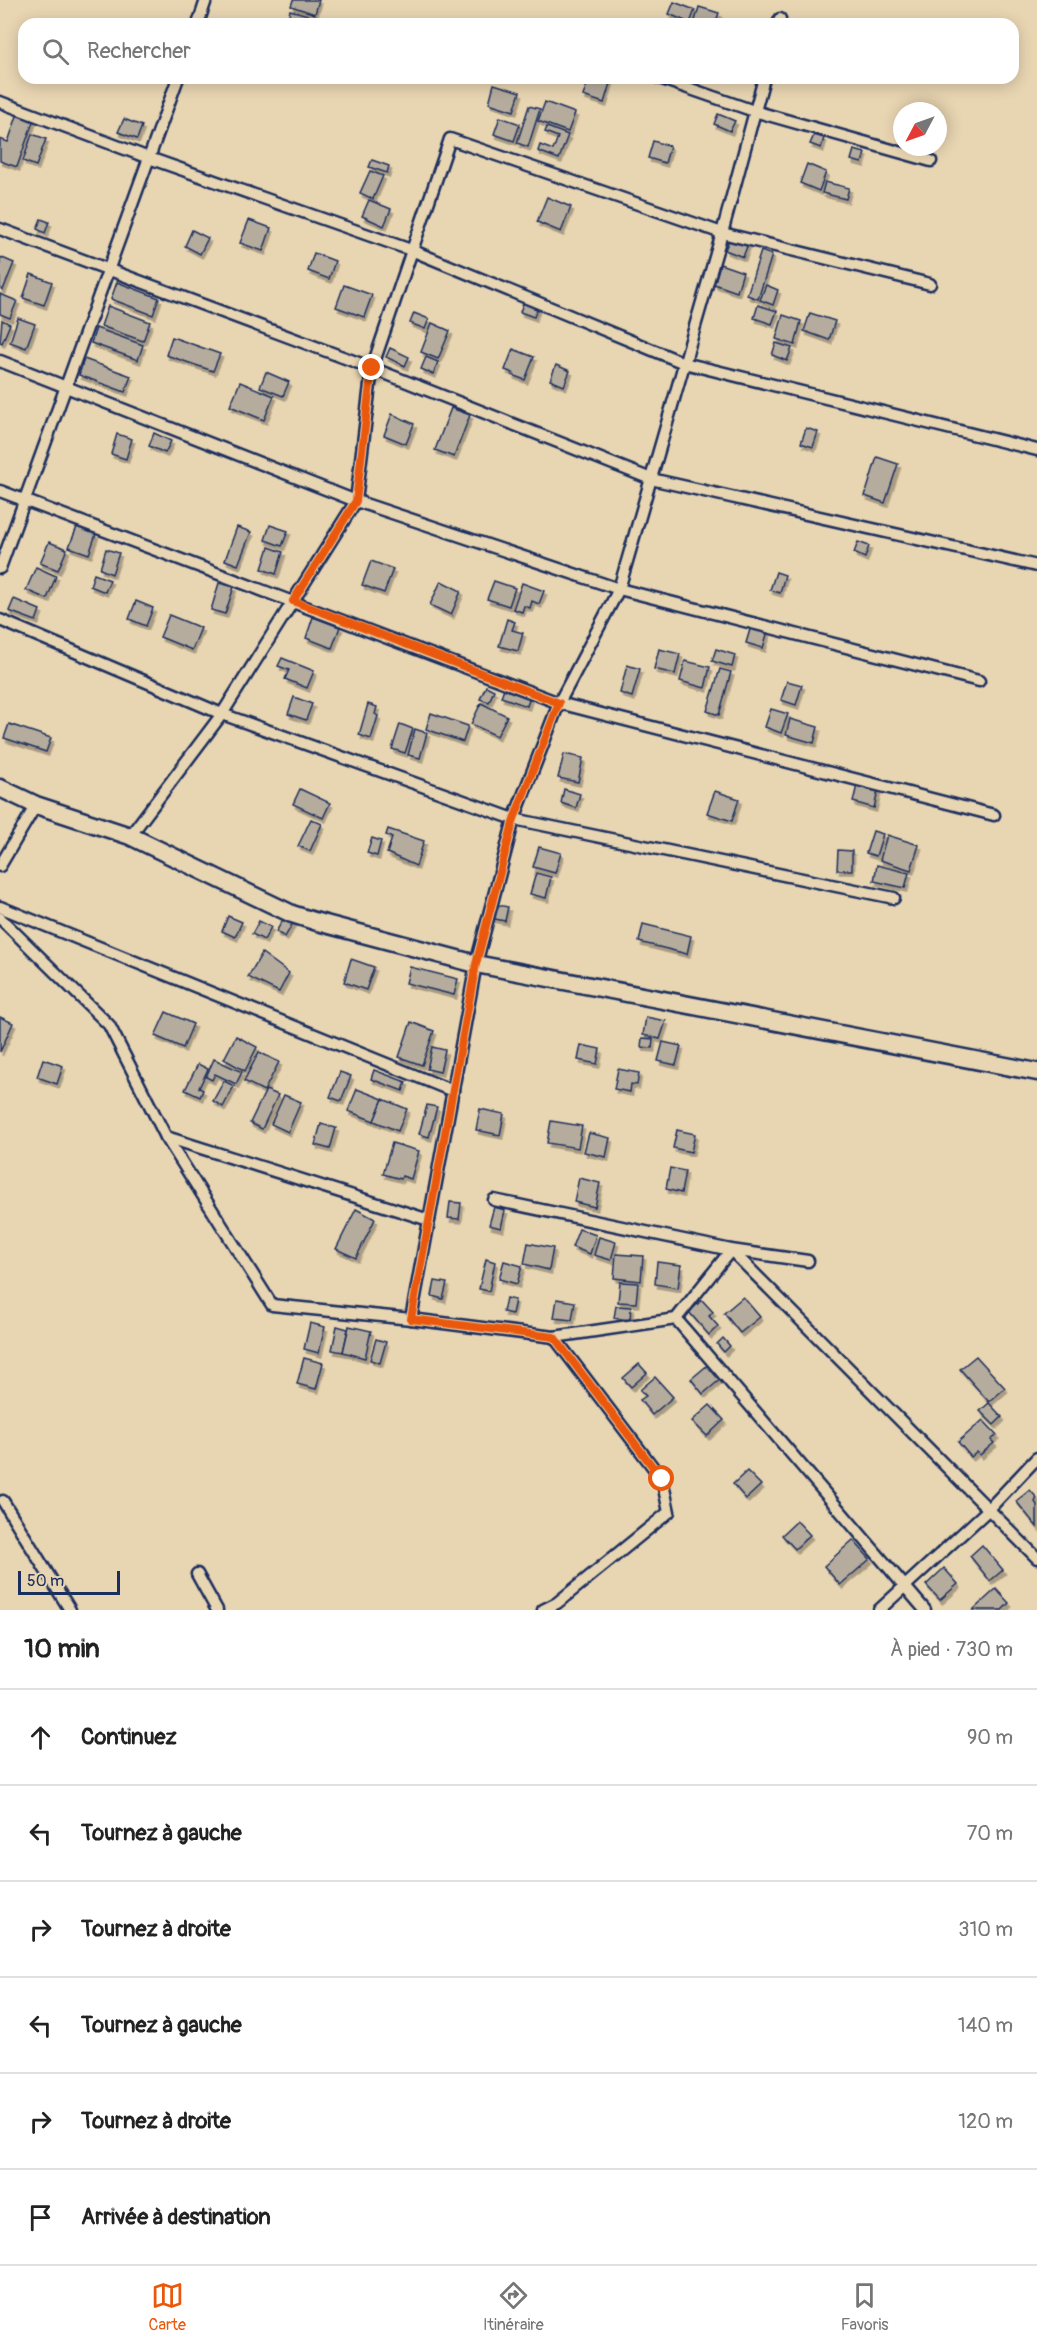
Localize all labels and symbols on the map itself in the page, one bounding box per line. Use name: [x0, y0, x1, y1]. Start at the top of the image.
north arrow: [893, 102, 947, 156]
route end: [358, 354, 384, 380]
route start: [648, 1465, 674, 1491]
scale bar: [18, 1568, 120, 1596]

